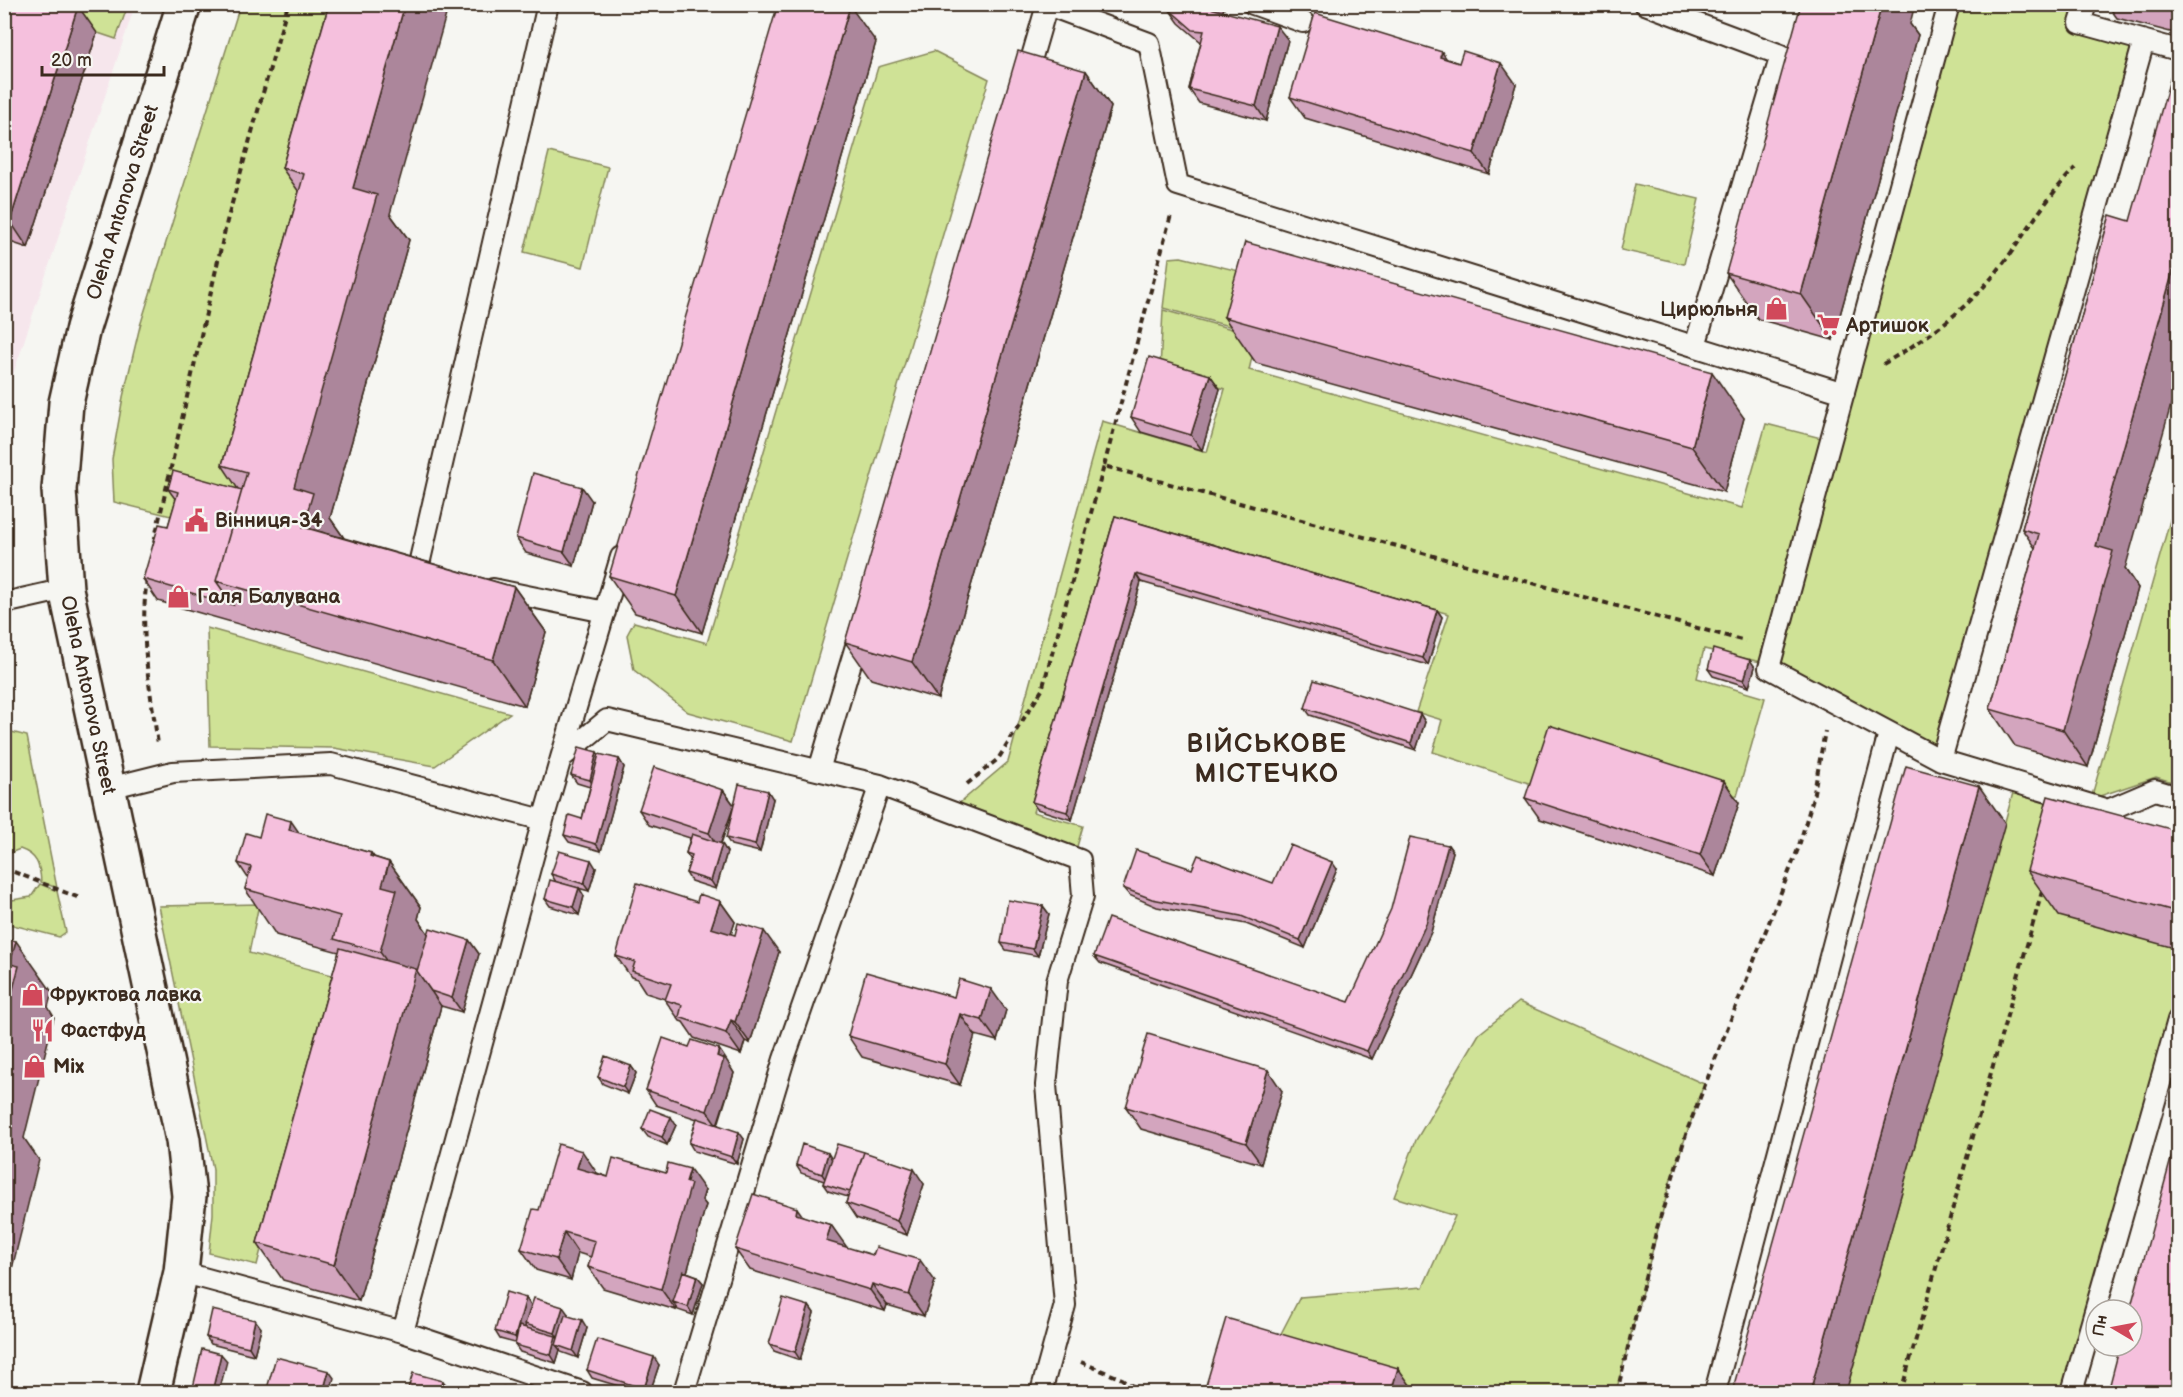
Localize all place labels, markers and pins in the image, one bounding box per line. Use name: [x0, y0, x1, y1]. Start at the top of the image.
shop icon: Цирюльня: [1763, 296, 1789, 322]
place label: Цирюльня: [1660, 298, 1758, 322]
supermarket icon: Артишок: [1815, 312, 1841, 338]
place label: Артишок: [1845, 314, 1929, 338]
public building icon: Вінниця-34: [184, 507, 210, 533]
place label: Вінниця-34: [215, 509, 323, 533]
shop icon: Галя Балувана: [166, 583, 192, 609]
place label: Галя Балувана: [197, 585, 340, 609]
shop icon: Фруктова лавка: [19, 981, 45, 1007]
place label: Фруктова лавка: [50, 983, 202, 1007]
restaurant icon: Фастфуд: [30, 1017, 56, 1043]
place label: Фастфуд: [61, 1019, 146, 1043]
shop icon: Mix: [22, 1053, 48, 1079]
place label: Mix: [53, 1055, 84, 1079]

